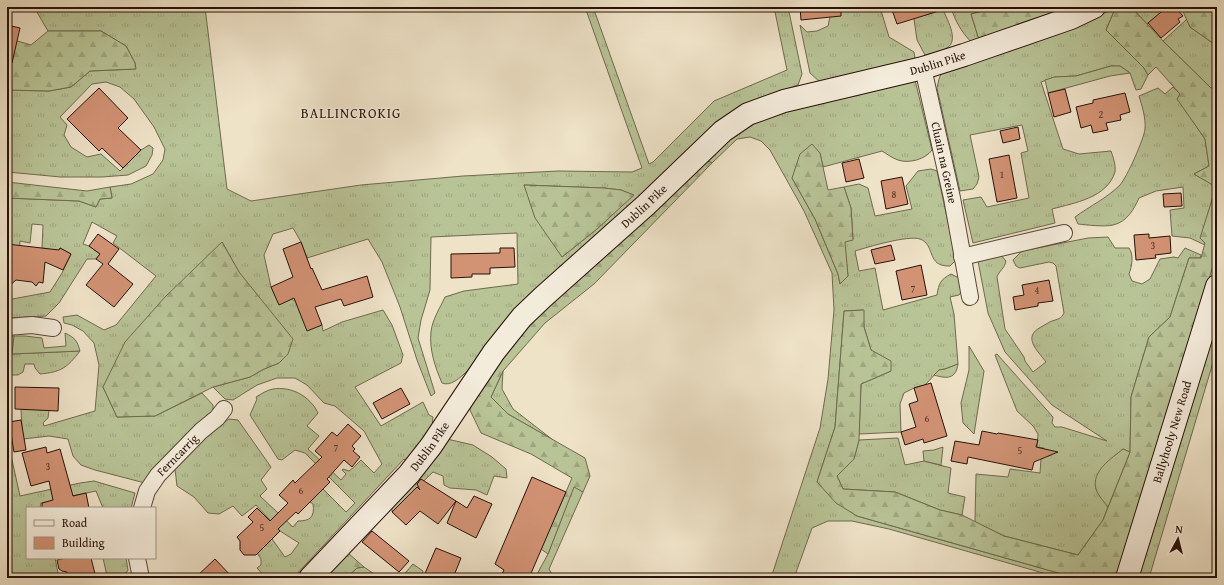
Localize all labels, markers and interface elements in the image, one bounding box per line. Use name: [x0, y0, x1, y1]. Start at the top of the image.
street label: Dublin Pike: [908, 46, 968, 79]
district label: BALLINCROKIG: [301, 103, 401, 123]
house number: 2: [1099, 107, 1104, 122]
street label: Cluain na Greine: [927, 120, 962, 205]
house number: 1: [1000, 167, 1005, 182]
street label: Dublin Pike: [617, 180, 671, 232]
house number: 8: [892, 187, 897, 202]
house number: 3: [1151, 238, 1156, 253]
house number: 7: [911, 281, 916, 296]
house number: 4: [1035, 283, 1040, 298]
street label: Ballyhooly New Road: [1148, 378, 1196, 485]
house number: 6: [925, 411, 930, 426]
street label: Dublin Pike: [405, 418, 453, 474]
street label: Ferncarrig: [153, 430, 202, 480]
house number: 7: [334, 440, 339, 455]
house number: 5: [1018, 443, 1023, 458]
house number: 3: [46, 459, 51, 474]
house number: 6: [299, 483, 304, 498]
legend: [26, 507, 156, 559]
text: Road: [62, 514, 88, 531]
north arrow: [1158, 519, 1198, 559]
house number: 5: [260, 520, 265, 535]
text: N: [1175, 521, 1184, 538]
text: Building: [62, 534, 105, 551]

